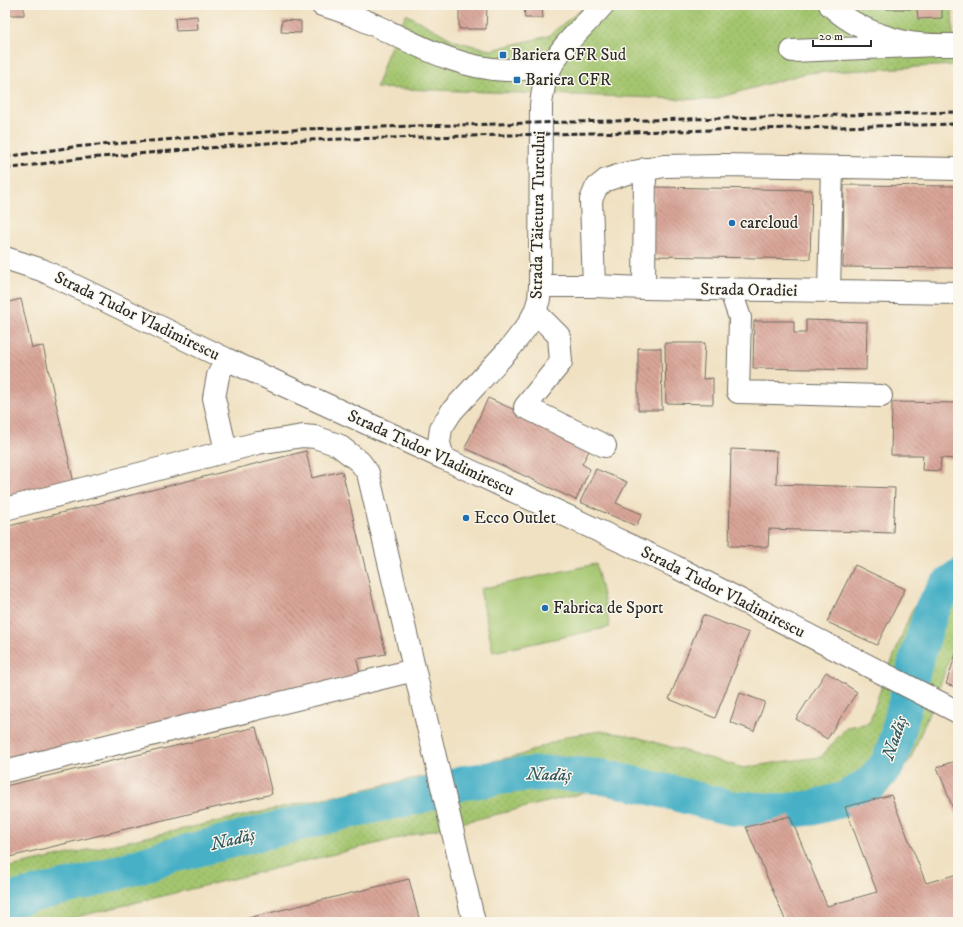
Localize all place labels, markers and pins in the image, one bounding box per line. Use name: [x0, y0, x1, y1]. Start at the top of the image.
place label: Bariera CFR Sud: [511, 44, 627, 66]
marker: Bariera CFR Sud: [498, 50, 508, 60]
place label: Bariera CFR: [525, 69, 612, 91]
marker: Bariera CFR: [512, 75, 522, 85]
place label: carcloud: [740, 212, 799, 234]
marker: carcloud: [727, 218, 737, 228]
place label: Ecco Outlet: [474, 507, 556, 529]
marker: Ecco Outlet: [461, 513, 471, 523]
place label: Fabrica de Sport: [553, 597, 664, 619]
marker: Fabrica de Sport: [540, 603, 550, 613]

